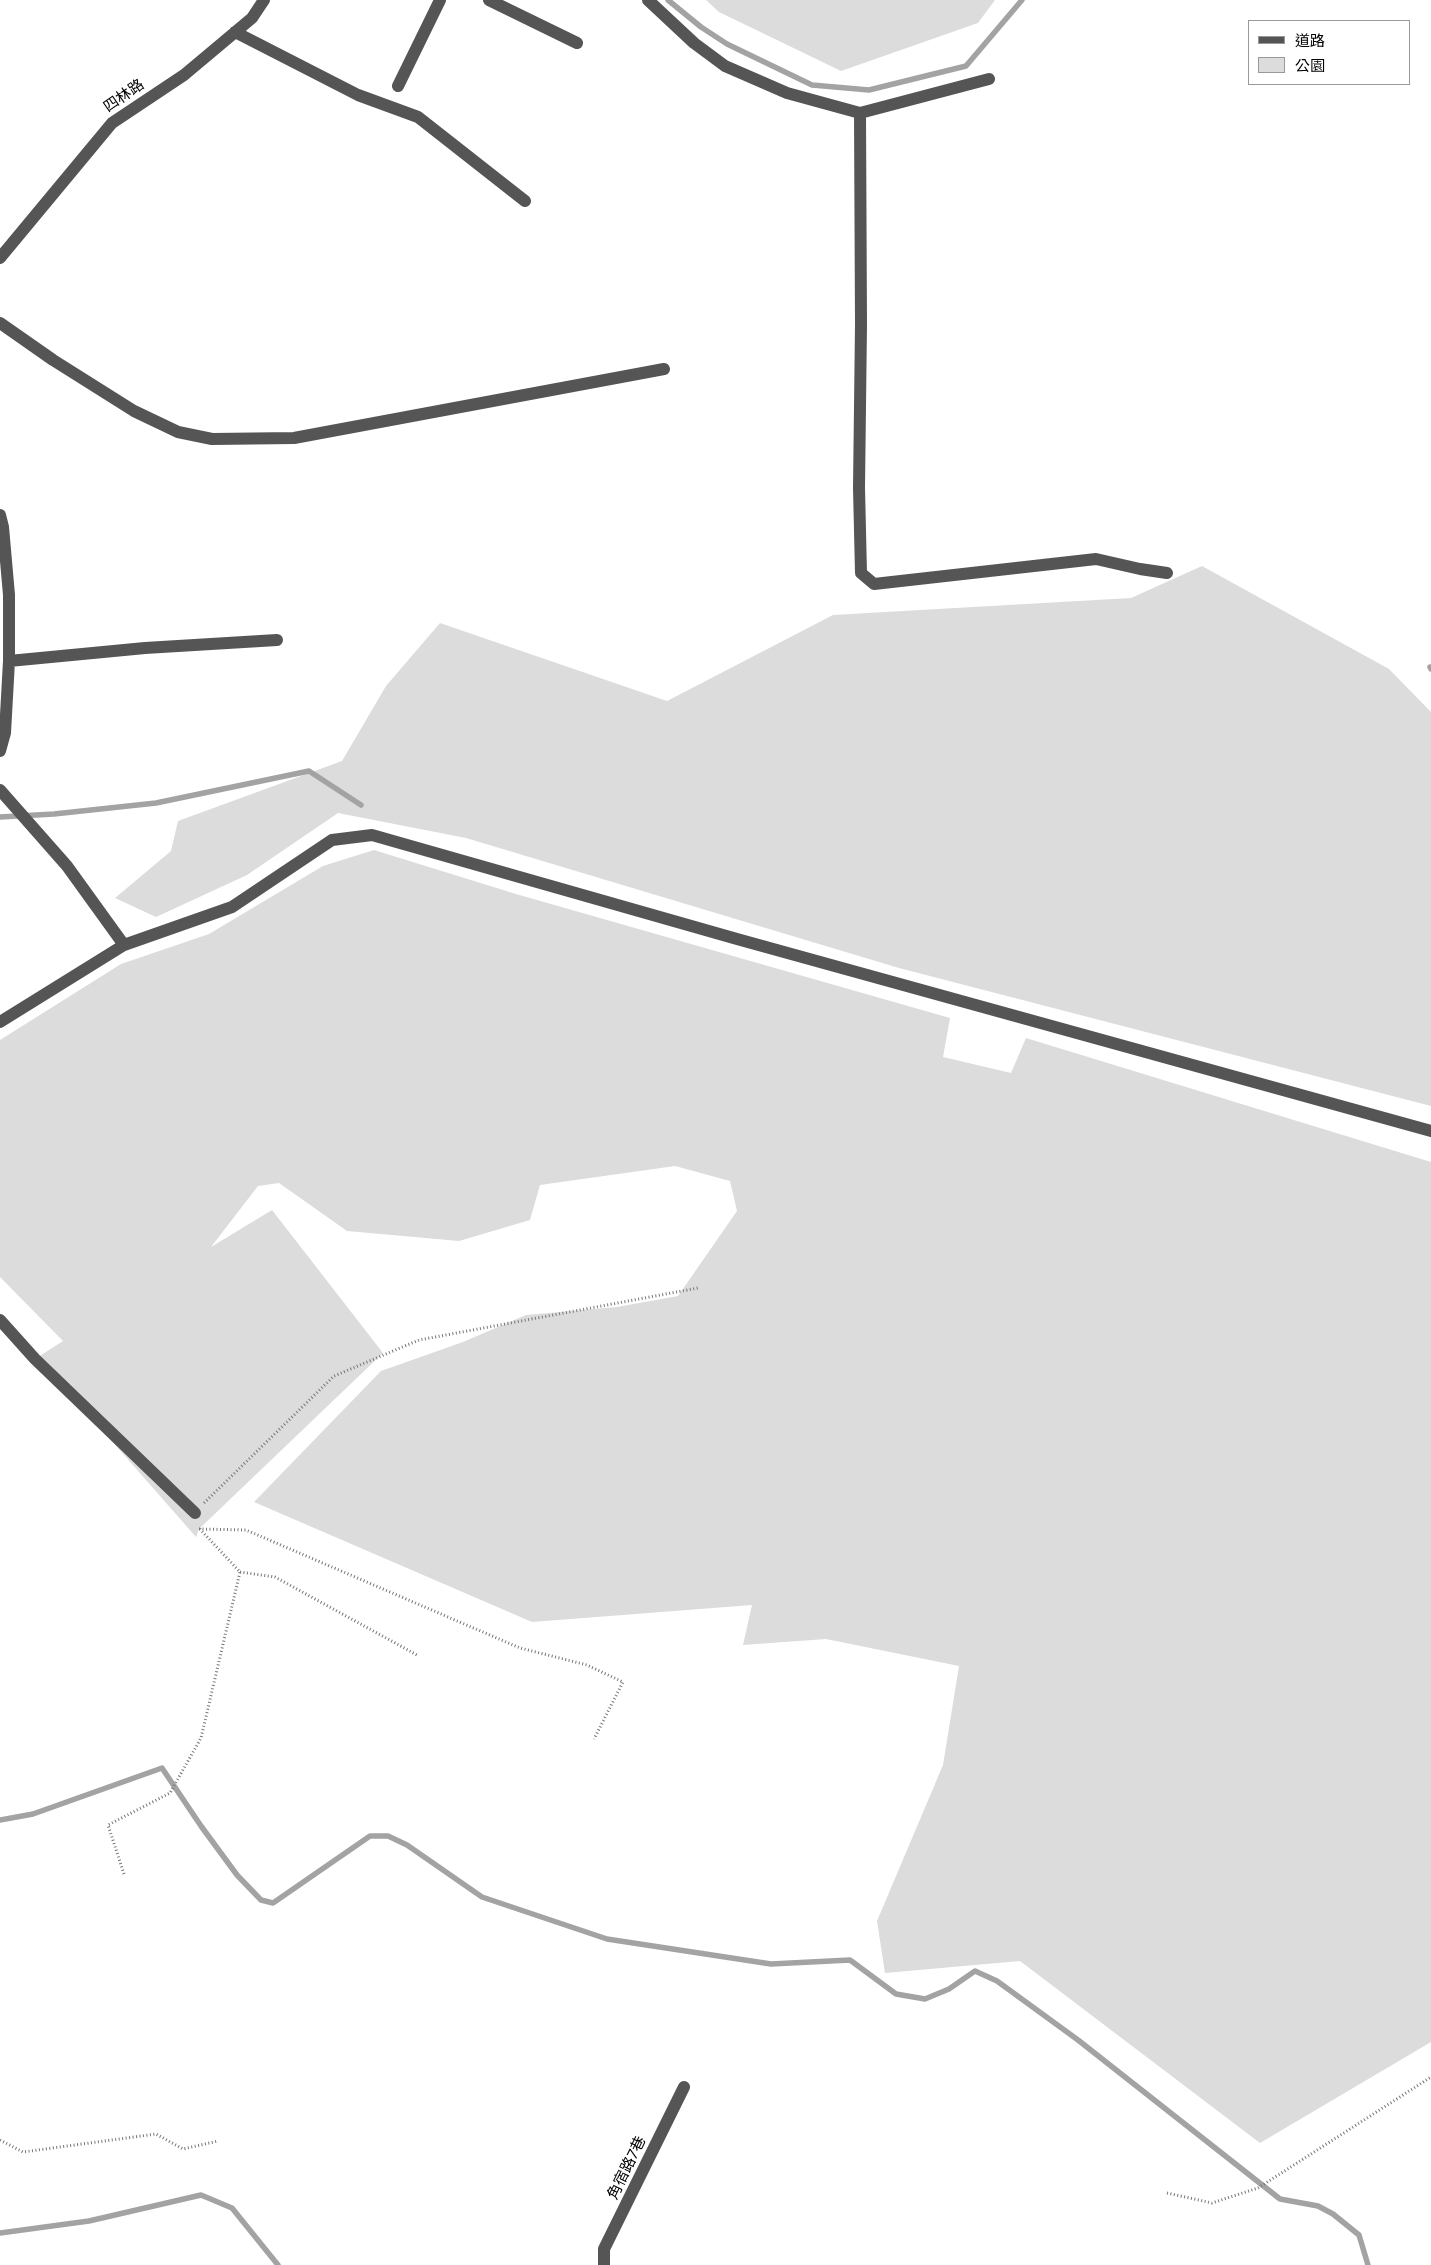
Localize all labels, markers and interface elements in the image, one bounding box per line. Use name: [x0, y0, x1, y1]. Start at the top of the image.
legend: [1248, 20, 1411, 85]
text: 道路: [1295, 32, 1325, 50]
text: 公園: [1295, 57, 1325, 75]
street label: 四林路: [100, 76, 148, 116]
street label: 角宿路7巷: [604, 2133, 650, 2203]

